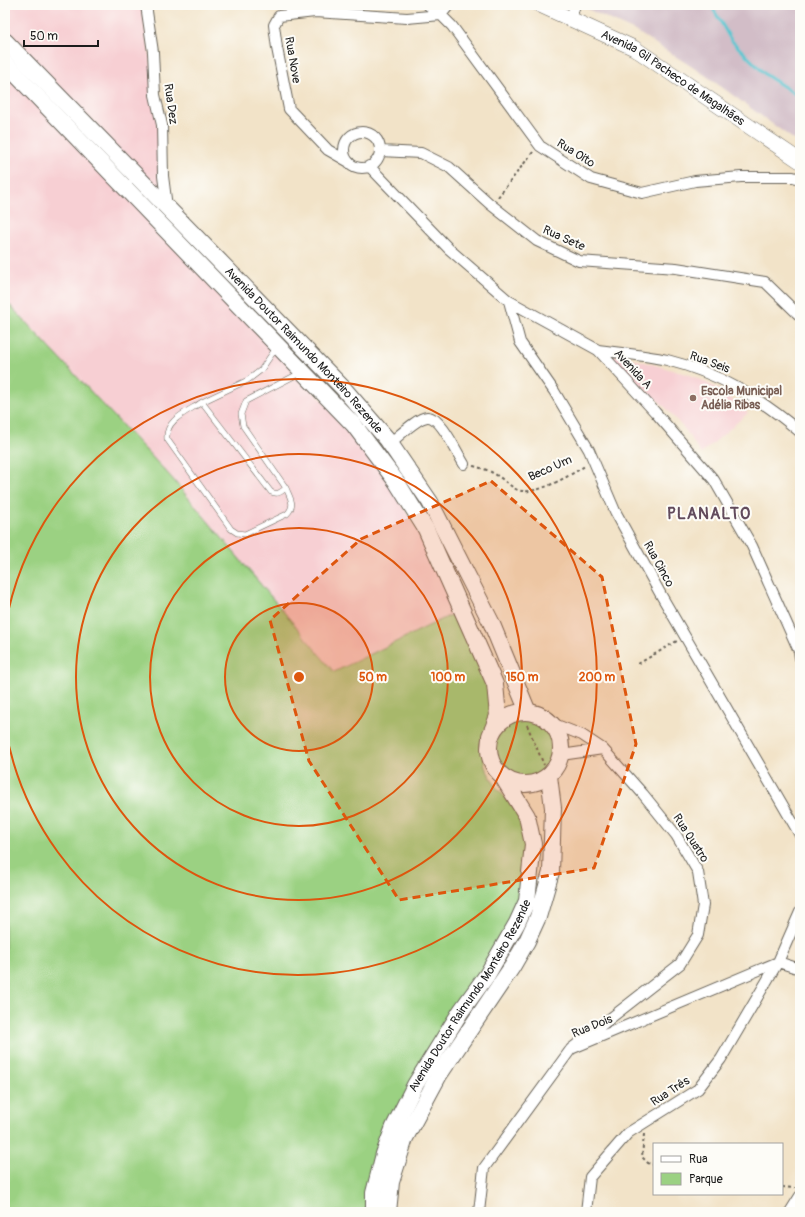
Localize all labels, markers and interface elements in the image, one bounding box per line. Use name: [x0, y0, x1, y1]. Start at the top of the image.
scale bar: [24, 22, 98, 48]
street label: Avenida Gil Pacheco de Magalhães: [599, 27, 748, 130]
text: 50 m: [30, 29, 58, 44]
street label: Rua Nove: [281, 36, 304, 85]
street label: Rua Dez: [160, 83, 181, 125]
street label: Rua Oito: [554, 136, 598, 171]
street label: Rua Sete: [540, 222, 587, 254]
street label: Avenida Doutor Raimundo Monteiro Rezende: [221, 264, 386, 437]
street label: Avenida A: [610, 346, 655, 392]
street label: Rua Seis: [688, 348, 733, 377]
place label: Escola Municipal Adélia Ribas: [701, 384, 782, 413]
marker: Escola Municipal Adélia Ribas: [688, 393, 698, 403]
street label: Beco Um: [526, 452, 575, 485]
district label: PLANALTO: [667, 504, 751, 524]
street label: Rua Cinco: [640, 539, 677, 590]
centre of rings: [292, 670, 306, 684]
text: 50 m: [359, 670, 387, 685]
text: 100 m: [431, 670, 466, 685]
text: 150 m: [506, 670, 539, 685]
text: 200 m: [579, 670, 616, 685]
street label: Rua Quatro: [669, 811, 712, 866]
street label: Avenida Doutor Raimundo Monteiro Rezende: [406, 897, 535, 1095]
street label: Rua Dois: [570, 1011, 615, 1041]
street label: Rua Três: [648, 1073, 693, 1110]
legend: [653, 1143, 783, 1195]
text: Rua: [689, 1152, 708, 1167]
text: Parque: [689, 1172, 723, 1187]

